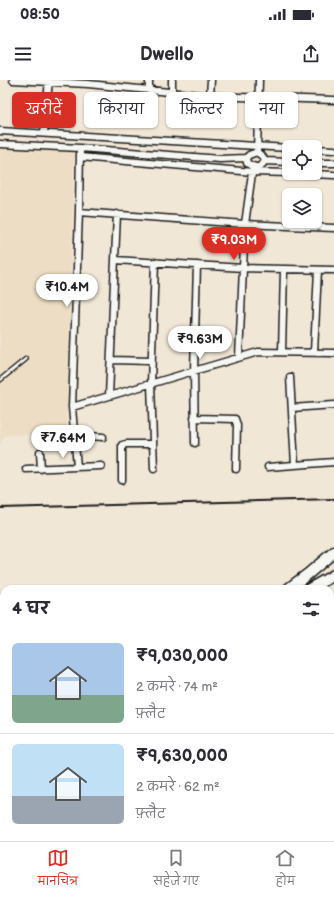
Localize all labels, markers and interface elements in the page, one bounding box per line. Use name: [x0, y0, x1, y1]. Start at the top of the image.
text: 08:50: [20, 5, 60, 24]
icon: menu: [12, 43, 34, 65]
icon: share: [300, 43, 322, 65]
text: Dwello: [140, 44, 194, 65]
chip: खरीदें: [12, 92, 76, 128]
chip: किराया: [84, 92, 158, 128]
chip: फ़िल्टर: [166, 92, 237, 128]
chip: नया: [245, 92, 298, 128]
map controls: [282, 140, 322, 228]
button: locate: [282, 140, 322, 180]
button: layers: [282, 188, 322, 228]
pin: ₹9.03M: [201, 227, 267, 261]
text: ₹9.03M: [211, 232, 257, 248]
pin: ₹10.4M: [34, 274, 100, 308]
text: ₹10.4M: [45, 279, 89, 295]
pin: ₹9.63M: [167, 326, 233, 360]
text: ₹9.63M: [177, 331, 223, 347]
pin: ₹7.64M: [30, 425, 96, 459]
text: ₹7.64M: [40, 430, 86, 446]
icon: filters: [300, 598, 322, 620]
text: 4 घर: [12, 599, 49, 619]
text: ₹9,030,000: [136, 646, 228, 666]
icon: home: [44, 659, 92, 707]
text: 2 कमरे · 74 m²: [136, 679, 218, 695]
text: फ़्लैट: [136, 706, 166, 722]
text: ₹9,630,000: [136, 746, 228, 766]
icon: home: [44, 760, 92, 808]
text: 2 कमरे · 62 m²: [136, 779, 220, 795]
text: फ़्लैट: [136, 806, 166, 822]
tab: मानचित्र: [38, 847, 78, 893]
tab: सहेजे गए: [153, 847, 199, 893]
tab: होम: [274, 847, 296, 893]

